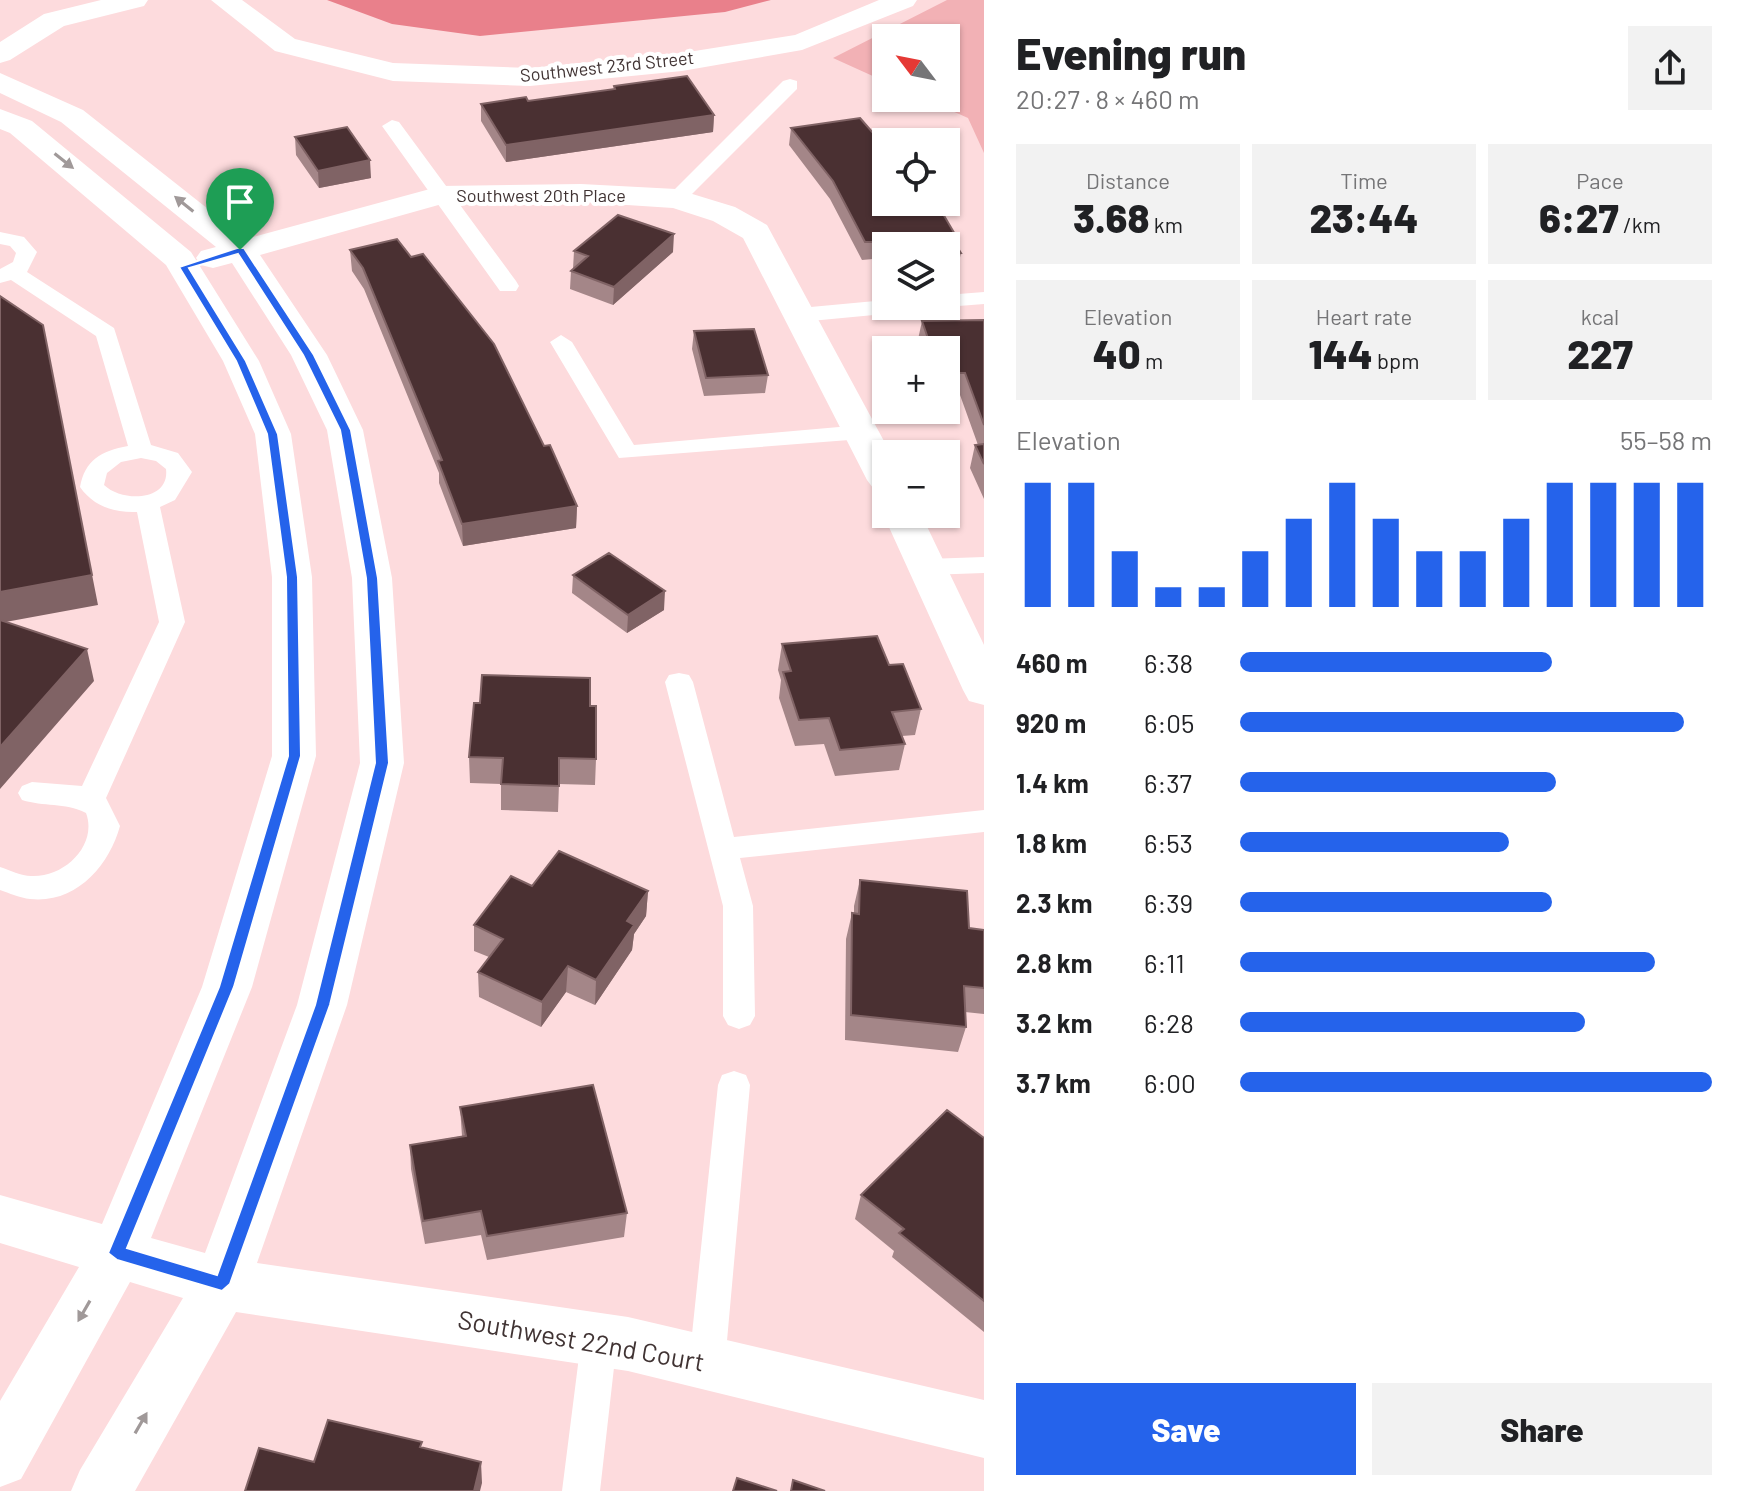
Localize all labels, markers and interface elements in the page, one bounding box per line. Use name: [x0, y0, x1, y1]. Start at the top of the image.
north arrow: [872, 24, 960, 112]
map controls: [872, 24, 960, 528]
text: Evening run: [1016, 26, 1246, 79]
button: share: [1628, 26, 1712, 110]
street label: Southwest 23rd Street: [519, 46, 695, 86]
text: 20:27 · 8 × 460 m: [1016, 83, 1200, 114]
button: locate: [872, 128, 960, 216]
one-way arrow: [54, 153, 74, 169]
text: Distance: [1086, 167, 1170, 193]
text: Time: [1340, 167, 1388, 193]
text: Pace: [1576, 167, 1624, 193]
pin: [206, 168, 274, 250]
icon: arrive: [218, 180, 262, 224]
street label: Southwest 20th Place: [456, 184, 626, 206]
text: 3.68: [1073, 193, 1149, 241]
text: 23:44: [1310, 193, 1418, 241]
text: 6:27: [1539, 193, 1619, 241]
one-way arrow: [174, 196, 194, 213]
text: km: [1149, 211, 1183, 237]
text: /km: [1619, 211, 1661, 237]
button: layers: [872, 232, 960, 320]
text: Elevation: [1084, 303, 1172, 329]
text: Heart rate: [1316, 303, 1412, 329]
text: kcal: [1581, 303, 1619, 329]
text: 40: [1093, 329, 1141, 377]
text: 144: [1309, 329, 1373, 377]
text: 227: [1567, 329, 1633, 377]
button: +: [872, 336, 960, 424]
text: m: [1141, 347, 1163, 373]
text: bpm: [1373, 347, 1419, 373]
text: Elevation: [1016, 424, 1121, 455]
text: 55–58 m: [1620, 424, 1712, 455]
button: −: [872, 440, 960, 528]
text: 460 m: [1016, 647, 1087, 678]
text: 6:38: [1144, 647, 1193, 678]
text: 920 m: [1016, 707, 1086, 738]
text: 6:05: [1144, 707, 1194, 738]
text: 1.4 km: [1016, 767, 1089, 798]
text: 6:37: [1144, 767, 1192, 798]
text: 1.8 km: [1016, 827, 1087, 858]
text: 6:53: [1144, 827, 1193, 858]
text: 2.3 km: [1016, 887, 1092, 918]
text: 6:39: [1144, 887, 1193, 918]
text: 2.8 km: [1016, 947, 1092, 978]
text: 6:11: [1144, 947, 1184, 978]
text: 3.2 km: [1016, 1007, 1092, 1038]
text: 6:28: [1144, 1007, 1194, 1038]
text: 3.7 km: [1016, 1067, 1091, 1098]
text: 6:00: [1144, 1067, 1196, 1098]
one-way arrow: [77, 1299, 91, 1322]
street label: Southwest 22nd Court: [456, 1303, 707, 1376]
button: Save: [1016, 1383, 1356, 1475]
button: Share: [1372, 1383, 1712, 1475]
one-way arrow: [134, 1412, 148, 1435]

